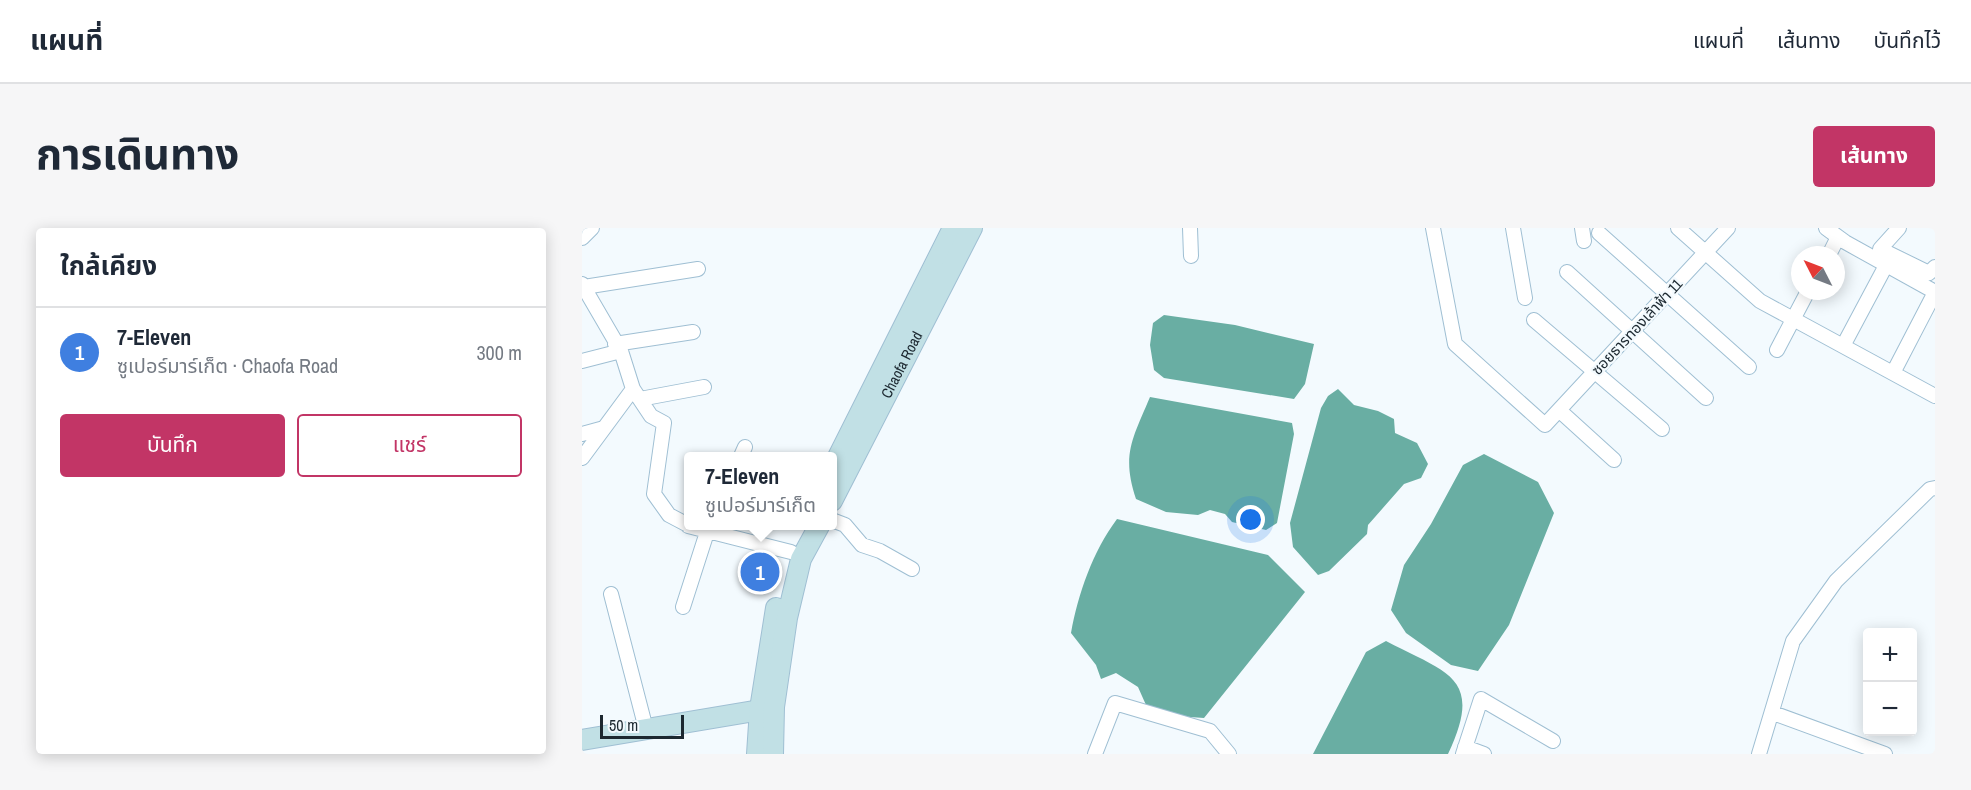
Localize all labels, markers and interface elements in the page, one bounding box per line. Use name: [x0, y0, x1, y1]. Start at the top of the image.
text: แผนที่: [30, 21, 103, 59]
text: แผนที่: [1693, 26, 1744, 55]
text: เส้นทาง: [1777, 26, 1841, 55]
text: บันทึกไว้: [1874, 26, 1941, 55]
text: การเดินทาง: [36, 126, 239, 182]
button: เส้นทาง: [1813, 126, 1935, 187]
north arrow: [1791, 246, 1845, 300]
text: ใกล้เคียง: [60, 248, 157, 283]
street label: ซอยธารทองเล้าฟ้า 11: [1586, 274, 1687, 379]
text: 7-Eleven: [117, 322, 191, 352]
street label: Chaofa Road: [875, 328, 927, 402]
text: 1: [75, 339, 84, 366]
text: 300 m: [476, 339, 522, 366]
text: ซูเปอร์มาร์เก็ต · Chaofa Road: [117, 352, 338, 379]
button: บันทึก: [60, 414, 285, 477]
button: แชร์: [297, 414, 522, 477]
popup: [684, 452, 837, 530]
text: 7-Eleven: [705, 461, 779, 491]
text: ซูเปอร์มาร์เก็ต: [705, 491, 816, 518]
your location: [1236, 505, 1265, 534]
pin: 1: [740, 550, 780, 594]
map controls: [1863, 628, 1917, 736]
button: +: [1863, 628, 1917, 682]
button: −: [1863, 682, 1917, 736]
scale bar: [600, 712, 684, 739]
text: 50 m: [609, 714, 638, 736]

